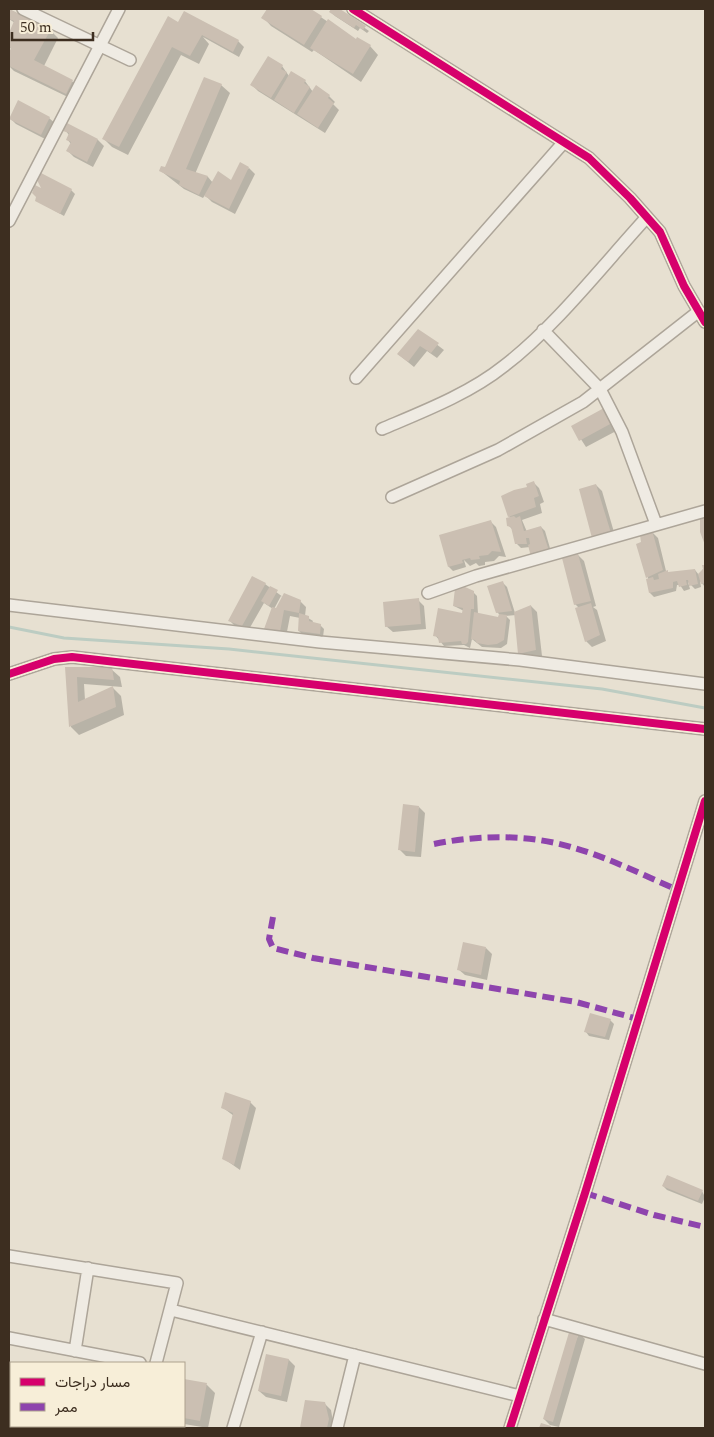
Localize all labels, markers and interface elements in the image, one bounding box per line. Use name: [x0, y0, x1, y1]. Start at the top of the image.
scale bar: [12, 10, 94, 42]
text: 50 m: [20, 16, 52, 39]
legend: [10, 1362, 185, 1427]
text: مسار دراجات: [55, 1371, 130, 1394]
text: ممر: [54, 1396, 77, 1419]

